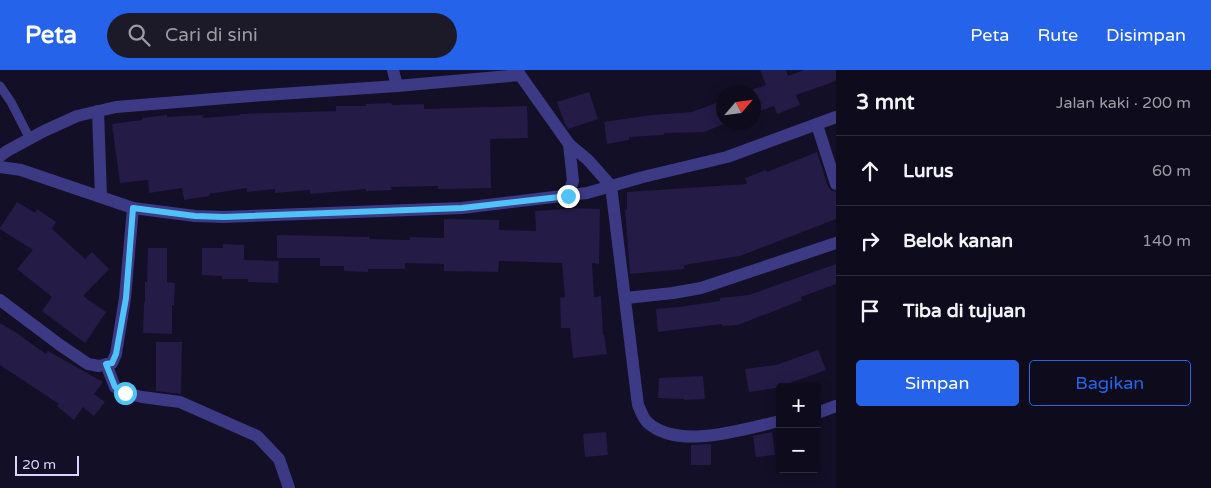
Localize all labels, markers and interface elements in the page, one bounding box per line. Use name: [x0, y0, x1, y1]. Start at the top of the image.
search box: [107, 13, 457, 58]
text: Peta: [25, 21, 77, 50]
icon: search: [125, 21, 153, 49]
text: Cari di sini: [165, 24, 258, 46]
text: Peta: [970, 24, 1009, 46]
text: Rute: [1037, 24, 1078, 46]
text: Disimpan: [1106, 24, 1186, 46]
north arrow: [716, 85, 761, 130]
text: 3 mnt: [856, 90, 915, 115]
text: Jalan kaki · 200 m: [1056, 93, 1191, 113]
icon: ahead: [856, 157, 884, 185]
text: Lurus: [903, 160, 953, 182]
text: 60 m: [1152, 161, 1191, 181]
route end: [557, 185, 580, 208]
icon: right: [856, 227, 884, 255]
text: Belok kanan: [903, 230, 1013, 252]
text: 140 m: [1142, 231, 1191, 251]
icon: arrive: [856, 297, 884, 325]
text: Tiba di tujuan: [903, 300, 1026, 322]
button: Simpan: [856, 360, 1019, 406]
button: Bagikan: [1029, 360, 1191, 406]
route start: [114, 382, 137, 405]
map controls: [776, 383, 821, 473]
button: +: [776, 383, 821, 428]
button: −: [776, 428, 821, 473]
scale bar: [15, 453, 79, 476]
text: 20 m: [22, 456, 56, 473]

